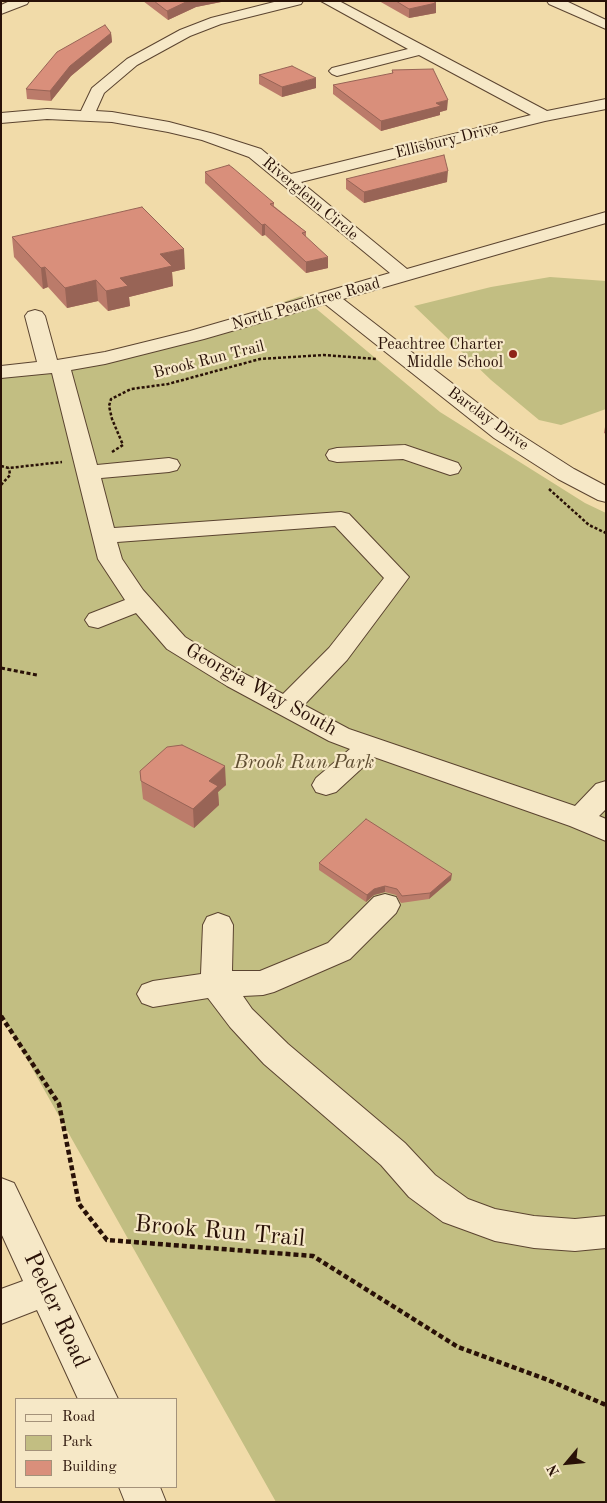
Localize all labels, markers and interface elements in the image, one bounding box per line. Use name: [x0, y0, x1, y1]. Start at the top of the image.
street label: Ellisbury Drive: [393, 119, 501, 163]
street label: Riverglenn Circle: [258, 153, 362, 245]
street label: North Peachtree Road: [230, 274, 382, 334]
place label: Peachtree Charter Middle School: [377, 335, 503, 373]
street label: Brook Run Trail: [151, 337, 267, 383]
marker: Peachtree Charter Middle School: [507, 348, 519, 360]
street label: Barclay Drive: [444, 383, 532, 455]
street label: Georgia Way South: [181, 638, 341, 742]
park label: Brook Run Park: [234, 751, 374, 775]
street label: Brook Run Trail: [134, 1210, 306, 1254]
street label: Peeler Road: [17, 1247, 95, 1373]
legend: [15, 1398, 178, 1488]
text: Road: [62, 1410, 95, 1425]
text: Park: [62, 1435, 93, 1450]
north arrow: [542, 1438, 592, 1488]
text: Building: [62, 1460, 117, 1475]
text: N: [545, 1462, 562, 1478]

